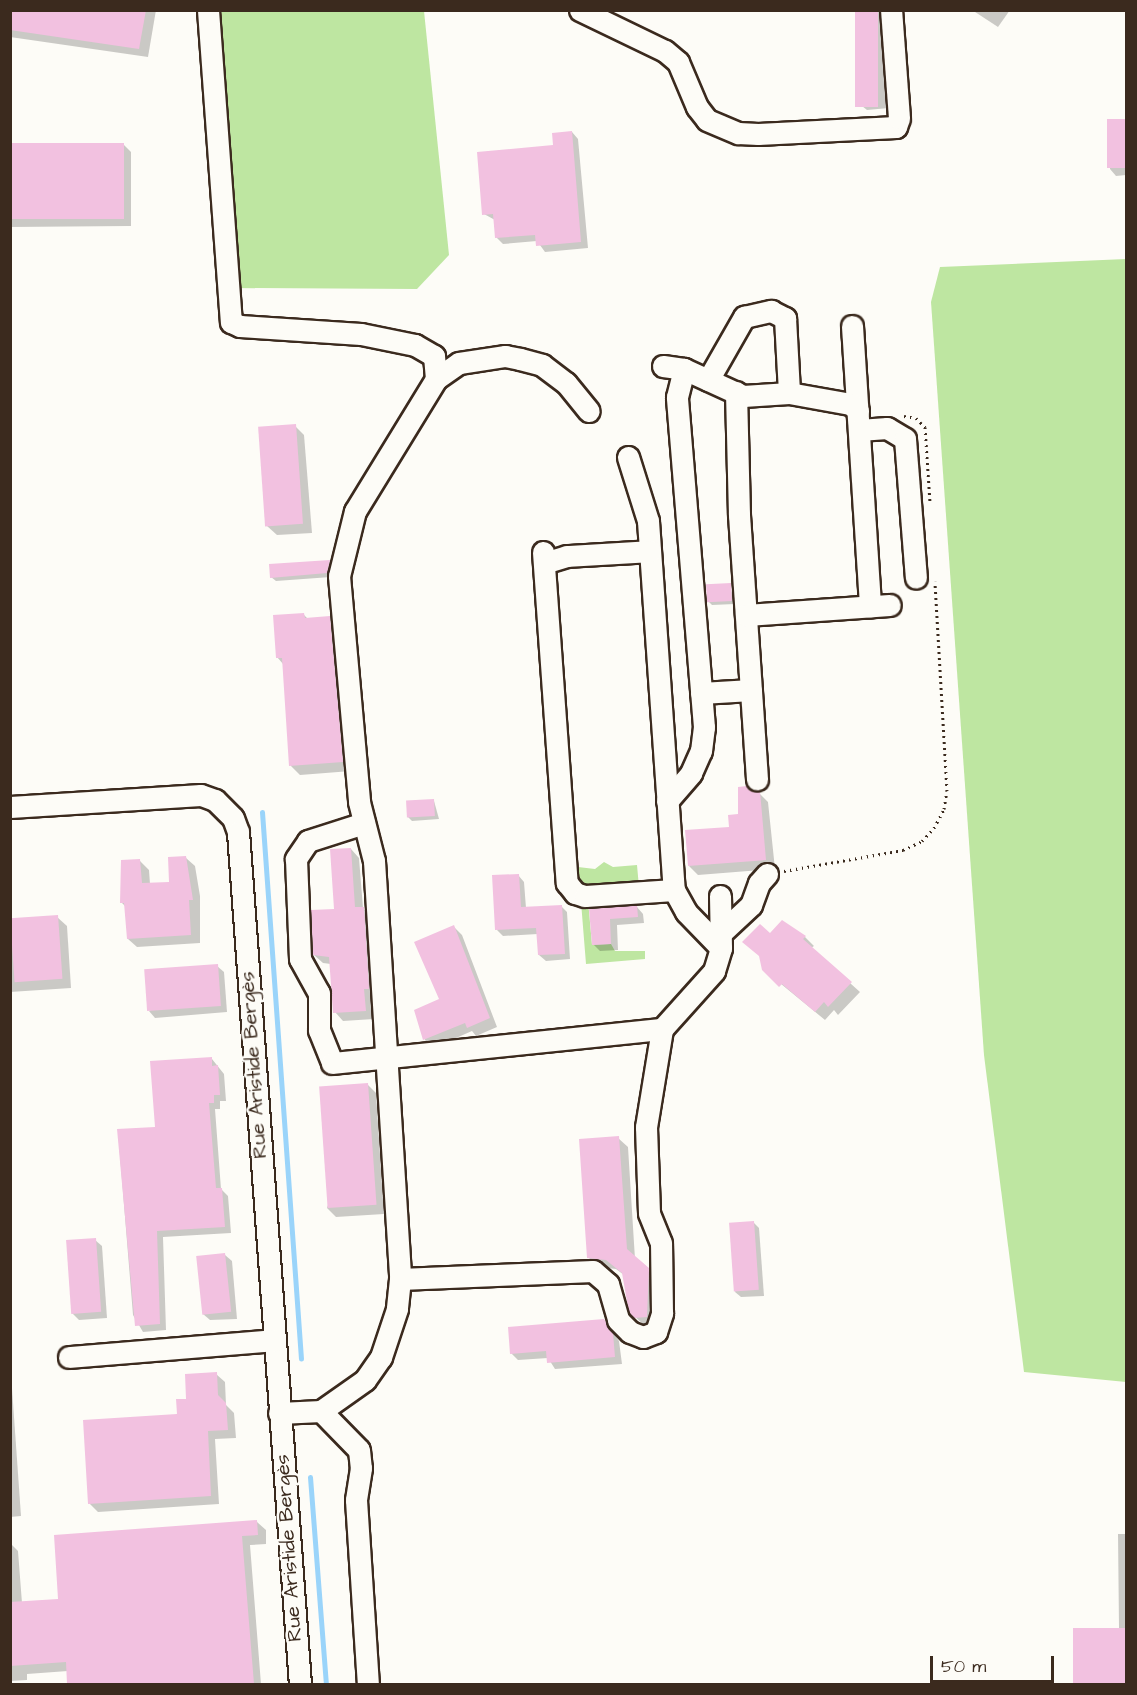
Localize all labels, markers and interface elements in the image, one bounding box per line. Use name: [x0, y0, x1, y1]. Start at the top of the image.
street label: Rue Aristide Bergès: [235, 971, 273, 1159]
street label: Rue Aristide Bergès: [270, 1454, 308, 1642]
scale bar: [933, 1644, 1058, 1682]
text: 50 m: [941, 1654, 986, 1679]

